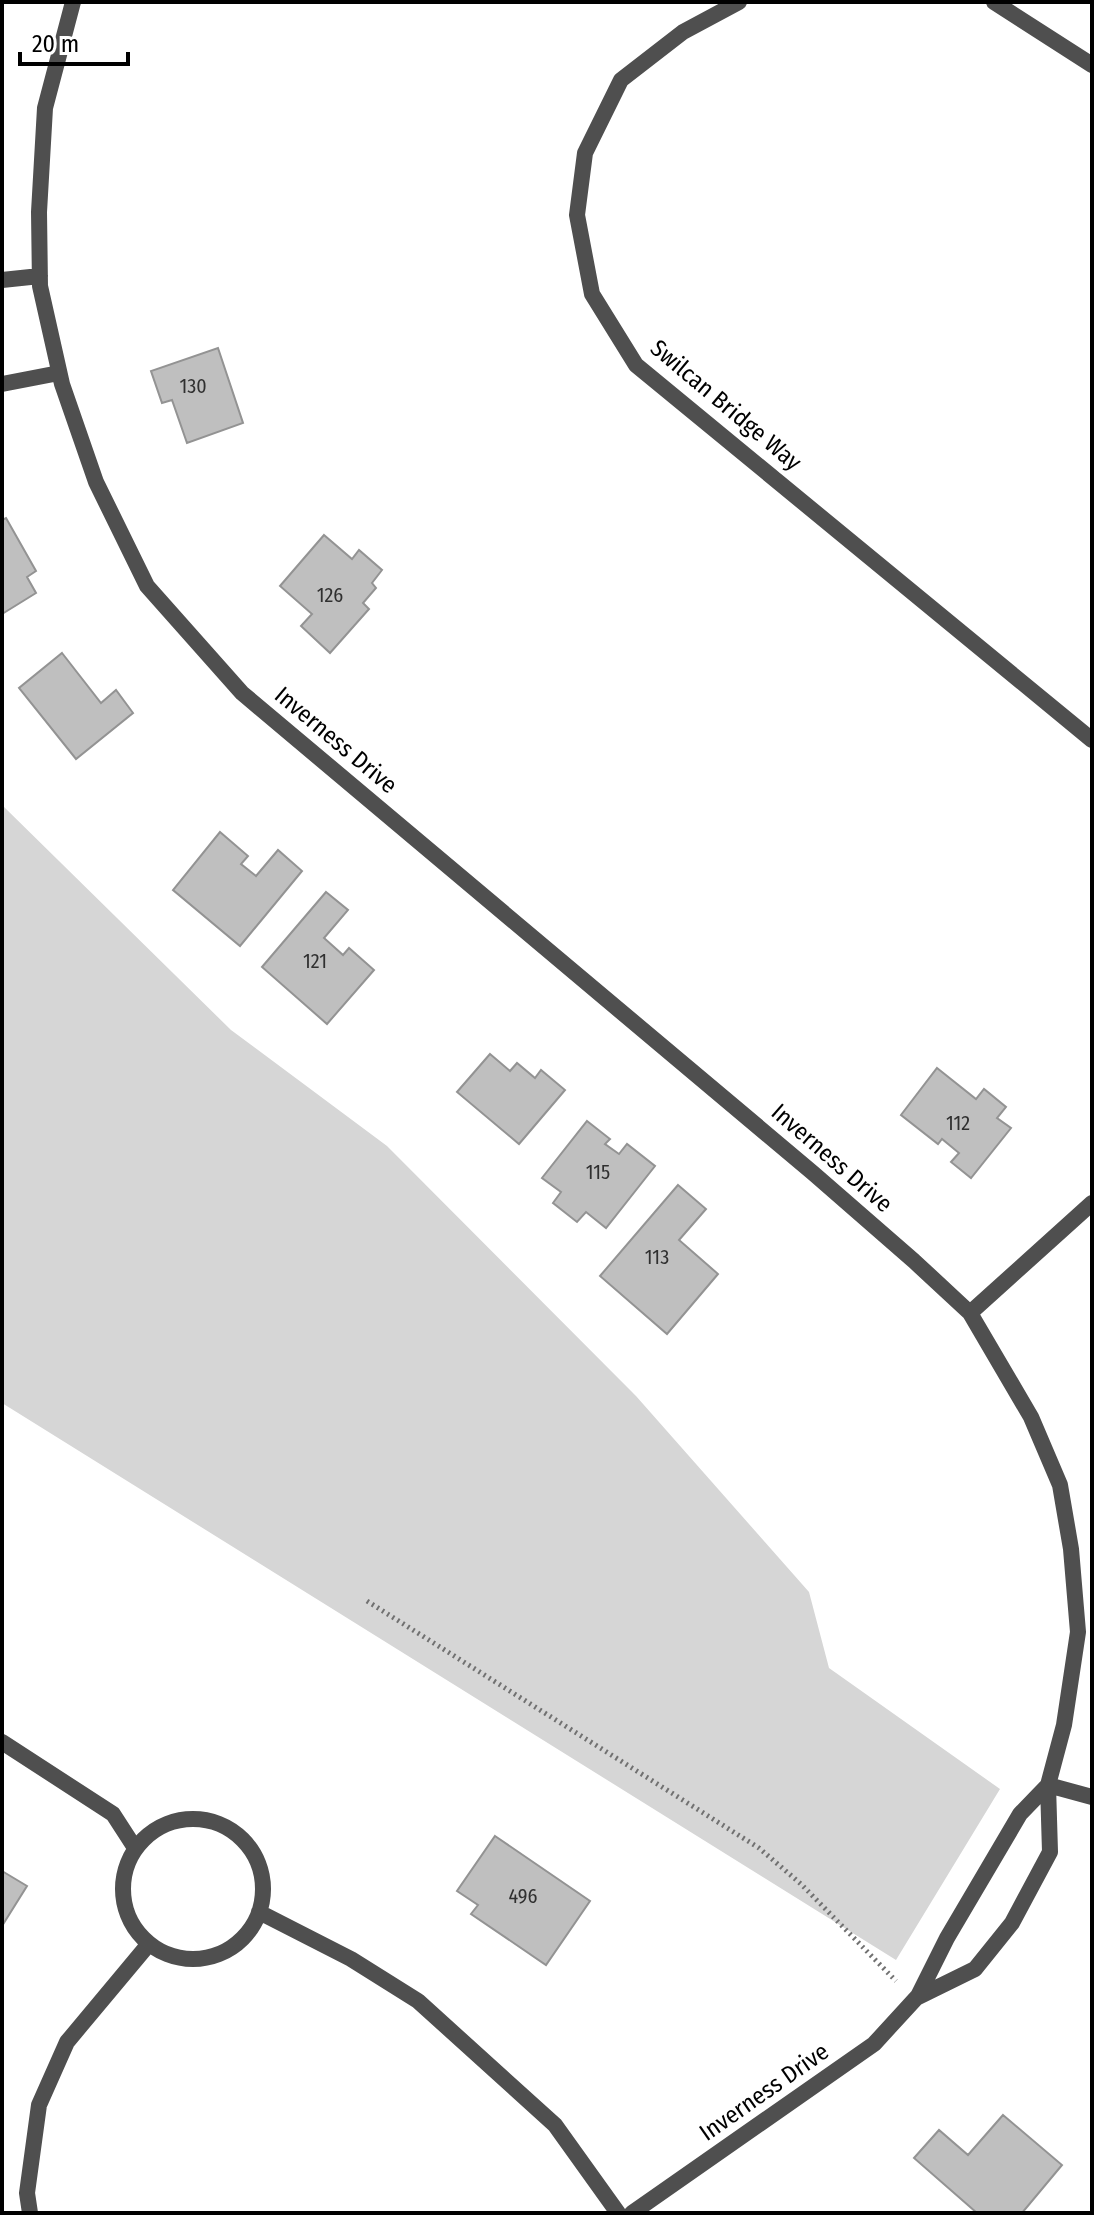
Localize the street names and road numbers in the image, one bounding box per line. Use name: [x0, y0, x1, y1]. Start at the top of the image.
street label: Swilcan Bridge Way: [645, 334, 807, 476]
street label: Inverness Drive: [269, 681, 403, 799]
street label: Inverness Drive: [766, 1098, 898, 1218]
street label: Inverness Drive: [694, 2037, 834, 2147]

